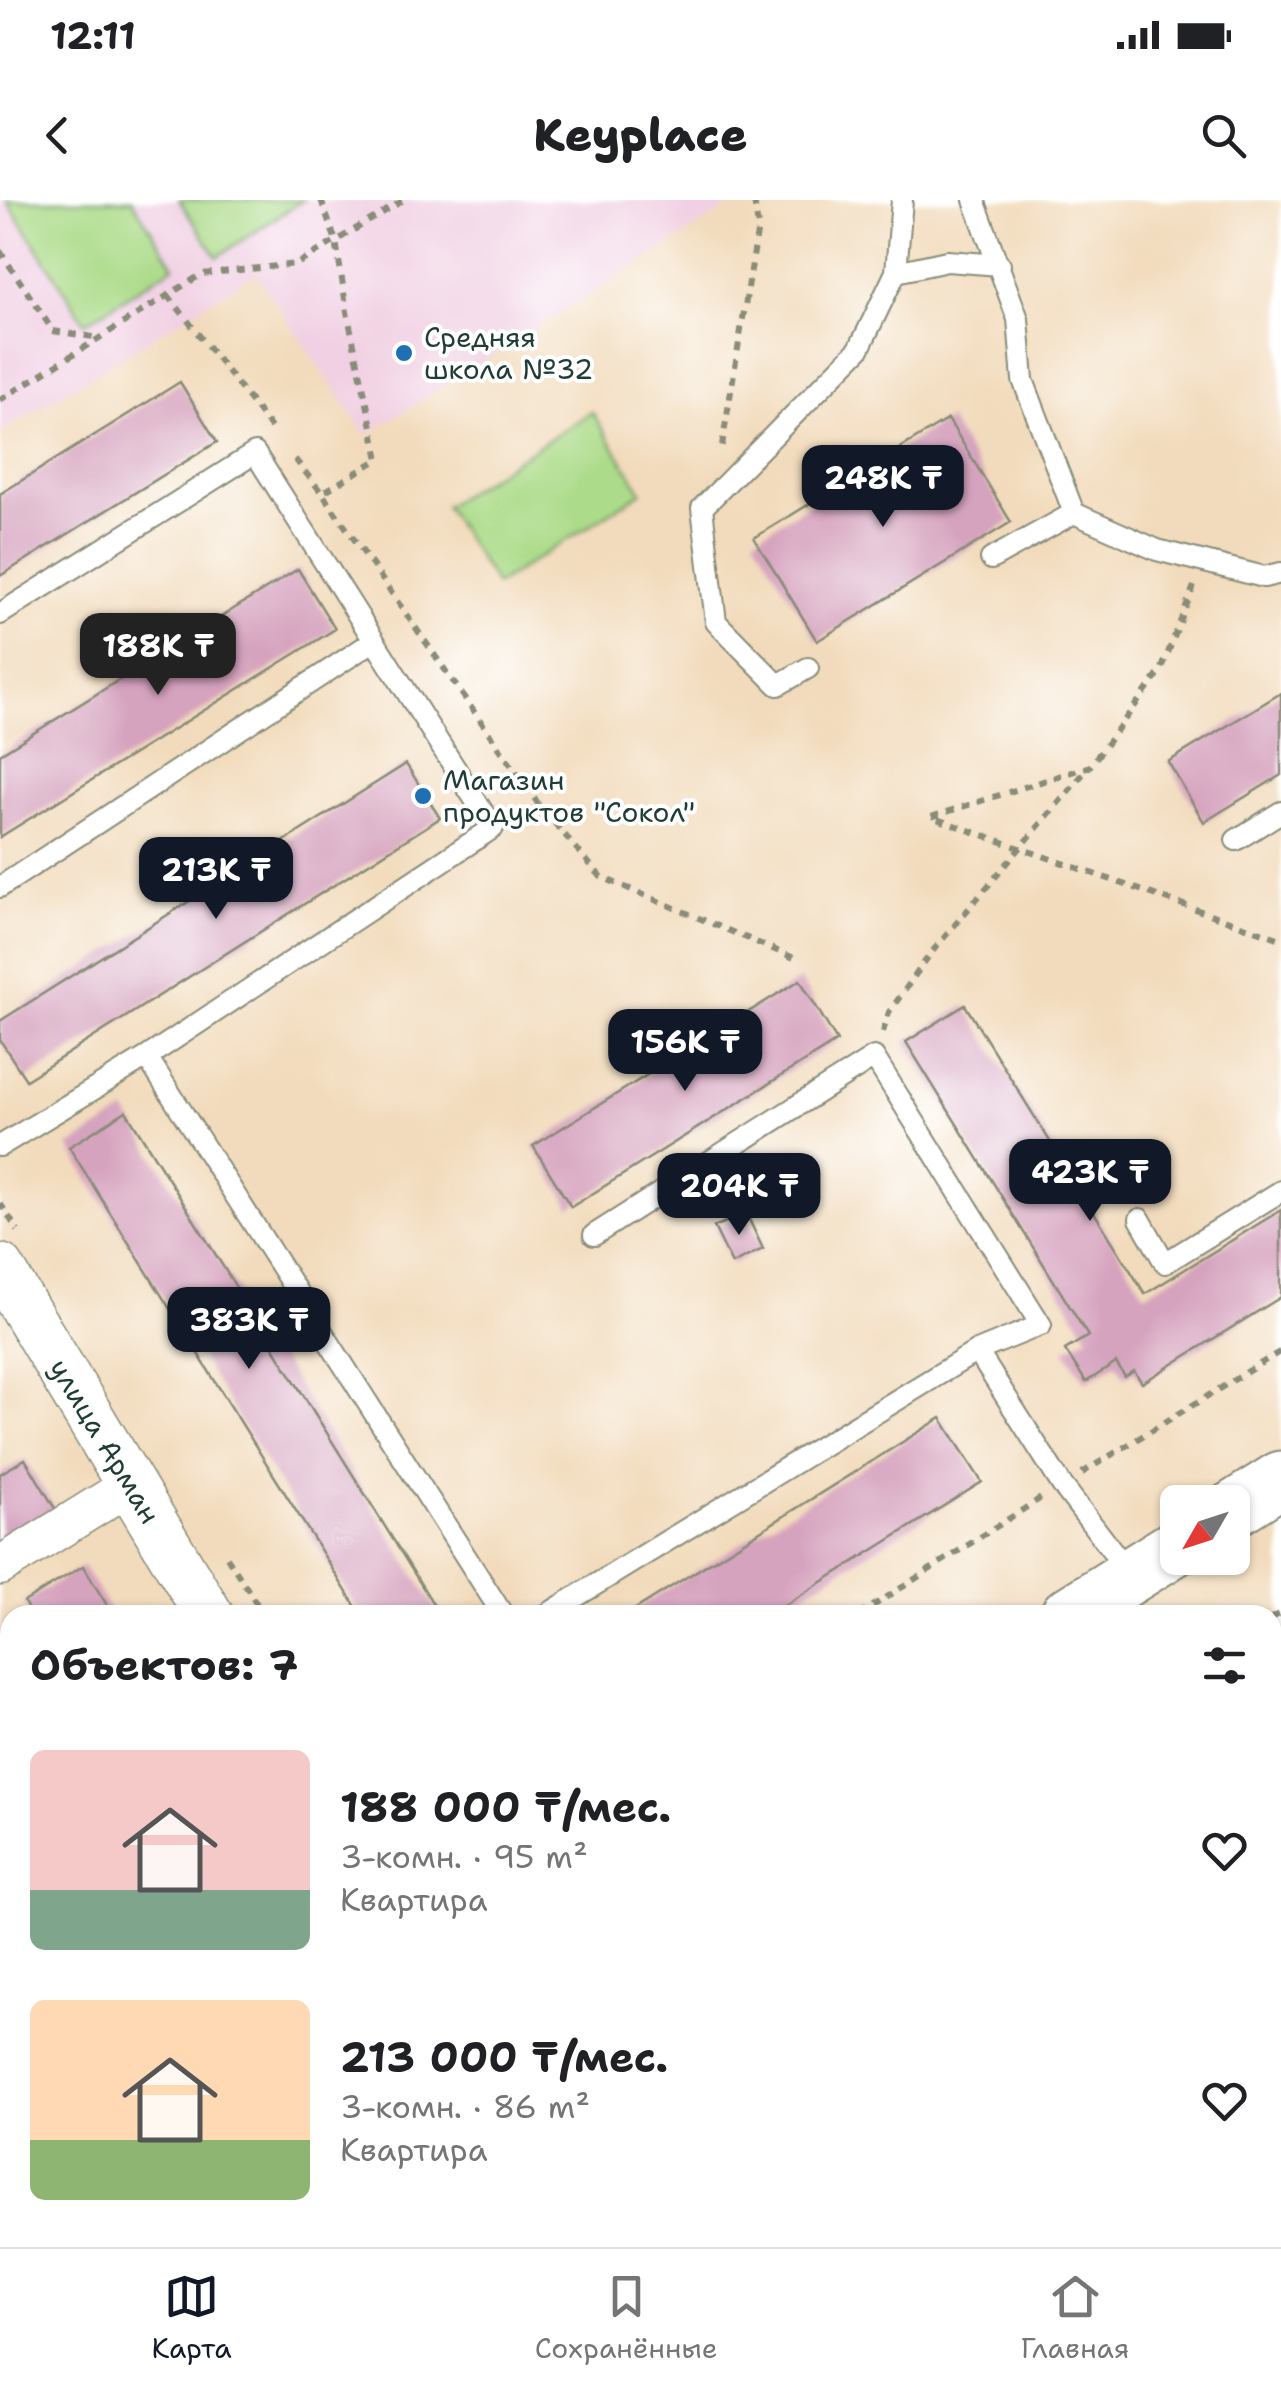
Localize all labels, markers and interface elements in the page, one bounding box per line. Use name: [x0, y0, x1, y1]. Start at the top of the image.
text: 12:11: [50, 10, 136, 61]
text: Keyplace: [534, 105, 747, 165]
icon: back: [30, 108, 85, 163]
icon: search: [1196, 108, 1251, 163]
place label: Средняя школа №32: [424, 318, 593, 388]
marker: Средняя школа №32: [393, 342, 415, 364]
pin: 248K ₸: [802, 445, 964, 530]
text: 248K ₸: [824, 456, 942, 499]
pin: 188K ₸: [77, 613, 239, 698]
text: 188K ₸: [102, 624, 214, 667]
place label: Магазин продуктов "Сокол": [443, 761, 695, 831]
marker: Магазин продуктов "Сокол": [412, 785, 434, 807]
pin: 213K ₸: [135, 837, 297, 922]
text: 213K ₸: [161, 848, 271, 891]
pin: 156K ₸: [604, 1009, 766, 1094]
text: 156K ₸: [630, 1020, 740, 1063]
pin: 423K ₸: [1009, 1139, 1171, 1224]
text: 423K ₸: [1031, 1150, 1149, 1193]
pin: 204K ₸: [658, 1153, 820, 1238]
text: 204K ₸: [679, 1164, 799, 1207]
pin: 383K ₸: [168, 1287, 330, 1372]
text: 383K ₸: [189, 1298, 309, 1341]
street label: улица Арман: [41, 1352, 169, 1530]
north arrow: [1160, 1485, 1250, 1575]
map controls: [1160, 1485, 1250, 1575]
text: Объектов: 7: [30, 1637, 298, 1693]
icon: filters: [1197, 1638, 1252, 1693]
text: 188 000 ₸/мес.: [340, 1779, 671, 1835]
icon: home: [110, 1790, 230, 1910]
icon: heart: [1197, 1823, 1252, 1878]
text: 3-комн. · 95 m²: [340, 1835, 588, 1878]
text: Квартира: [340, 1878, 488, 1921]
text: 213 000 ₸/мес.: [340, 2029, 668, 2085]
icon: home: [110, 2040, 230, 2160]
icon: heart: [1197, 2073, 1252, 2128]
text: 3-комн. · 86 m²: [340, 2085, 590, 2128]
text: Квартира: [340, 2128, 488, 2171]
tab: Карта: [152, 2269, 232, 2367]
tab: Сохранённые: [535, 2269, 718, 2367]
tab: Главная: [1021, 2269, 1129, 2367]

